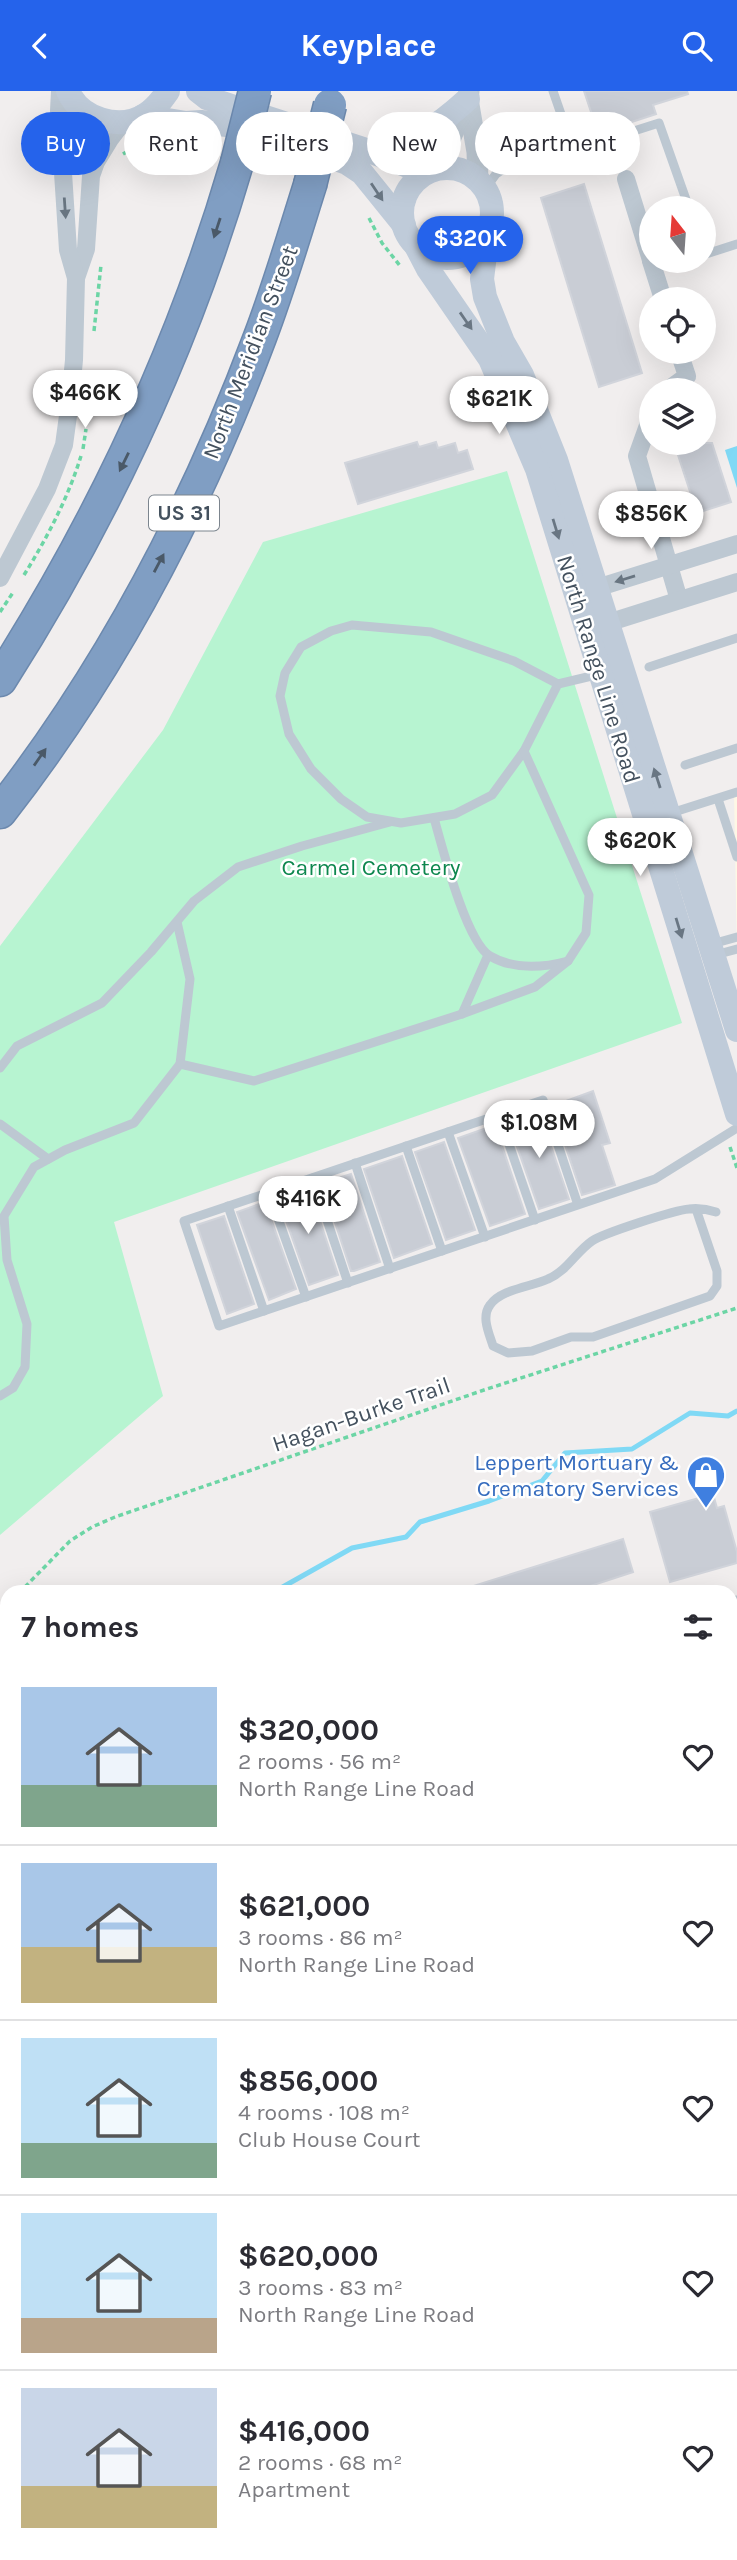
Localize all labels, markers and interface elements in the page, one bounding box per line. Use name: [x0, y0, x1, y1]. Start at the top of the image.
icon: back: [21, 27, 59, 65]
text: Keyplace: [301, 27, 436, 64]
icon: search: [678, 27, 716, 65]
chip: Buy: [21, 112, 110, 175]
chip: Rent: [124, 112, 222, 175]
chip: Filters: [236, 112, 353, 175]
chip: New: [367, 112, 461, 175]
chip: Apartment: [475, 112, 640, 175]
one-way arrow: [370, 183, 384, 201]
north arrow: [639, 196, 716, 273]
map controls: [639, 196, 716, 455]
one-way arrow: [60, 197, 71, 219]
pin: $320K: [421, 216, 519, 276]
one-way arrow: [211, 218, 222, 239]
text: $320K: [433, 225, 507, 252]
street label: North Meridian Street: [197, 241, 304, 463]
button: locate: [639, 287, 716, 364]
one-way arrow: [459, 312, 473, 330]
pin: $466K: [36, 371, 134, 430]
pin: $621K: [450, 377, 548, 436]
button: layers: [639, 378, 716, 455]
text: $466K: [49, 379, 121, 406]
text: $621K: [466, 385, 532, 412]
one-way arrow: [118, 452, 129, 472]
pin: $856K: [602, 491, 700, 551]
road number: US 31: [149, 495, 219, 531]
text: $856K: [614, 500, 688, 527]
one-way arrow: [551, 519, 562, 540]
one-way arrow: [152, 552, 164, 572]
street label: North Range Line Road: [551, 552, 646, 787]
one-way arrow: [614, 574, 635, 584]
one-way arrow: [33, 748, 47, 766]
one-way arrow: [652, 767, 662, 788]
pin: $620K: [591, 819, 689, 878]
text: $620K: [603, 827, 677, 854]
park label: Carmel Cemetery: [281, 854, 461, 881]
one-way arrow: [675, 918, 685, 939]
pin: $1.08M: [482, 1101, 596, 1160]
text: $1.08M: [500, 1109, 578, 1136]
pin: $416K: [259, 1177, 357, 1236]
text: $416K: [275, 1185, 341, 1212]
street label: Hagan-Burke Trail: [269, 1371, 454, 1458]
place label: Leppert Mortuary & Crematory Services: [474, 1449, 679, 1502]
shop icon: Leppert Mortuary & Crematory Services: [685, 1454, 727, 1509]
icon: filters: [679, 1608, 717, 1646]
text: 7 homes: [21, 1609, 139, 1645]
text: $320,000: [238, 1712, 379, 1748]
icon: home: [77, 1715, 161, 1799]
icon: heart: [679, 1738, 717, 1776]
text: 2 rooms · 56 m²: [238, 1748, 401, 1775]
text: North Range Line Road: [238, 1775, 475, 1802]
text: $621,000: [238, 1888, 370, 1924]
icon: home: [77, 1891, 161, 1975]
icon: heart: [679, 1914, 717, 1952]
text: 3 rooms · 86 m²: [238, 1924, 403, 1951]
text: North Range Line Road: [238, 1951, 475, 1978]
text: $856,000: [238, 2063, 378, 2099]
icon: home: [77, 2066, 161, 2150]
icon: heart: [679, 2089, 717, 2127]
text: 4 rooms · 108 m²: [238, 2099, 410, 2126]
text: Club House Court: [238, 2126, 420, 2153]
text: $620,000: [238, 2238, 379, 2274]
icon: home: [77, 2241, 161, 2325]
icon: heart: [679, 2264, 717, 2302]
text: 3 rooms · 83 m²: [238, 2274, 403, 2301]
text: North Range Line Road: [238, 2301, 475, 2328]
text: $416,000: [238, 2413, 370, 2449]
icon: home: [77, 2416, 161, 2500]
icon: heart: [679, 2439, 717, 2477]
text: 2 rooms · 68 m²: [238, 2449, 402, 2476]
text: Apartment: [238, 2476, 350, 2503]

